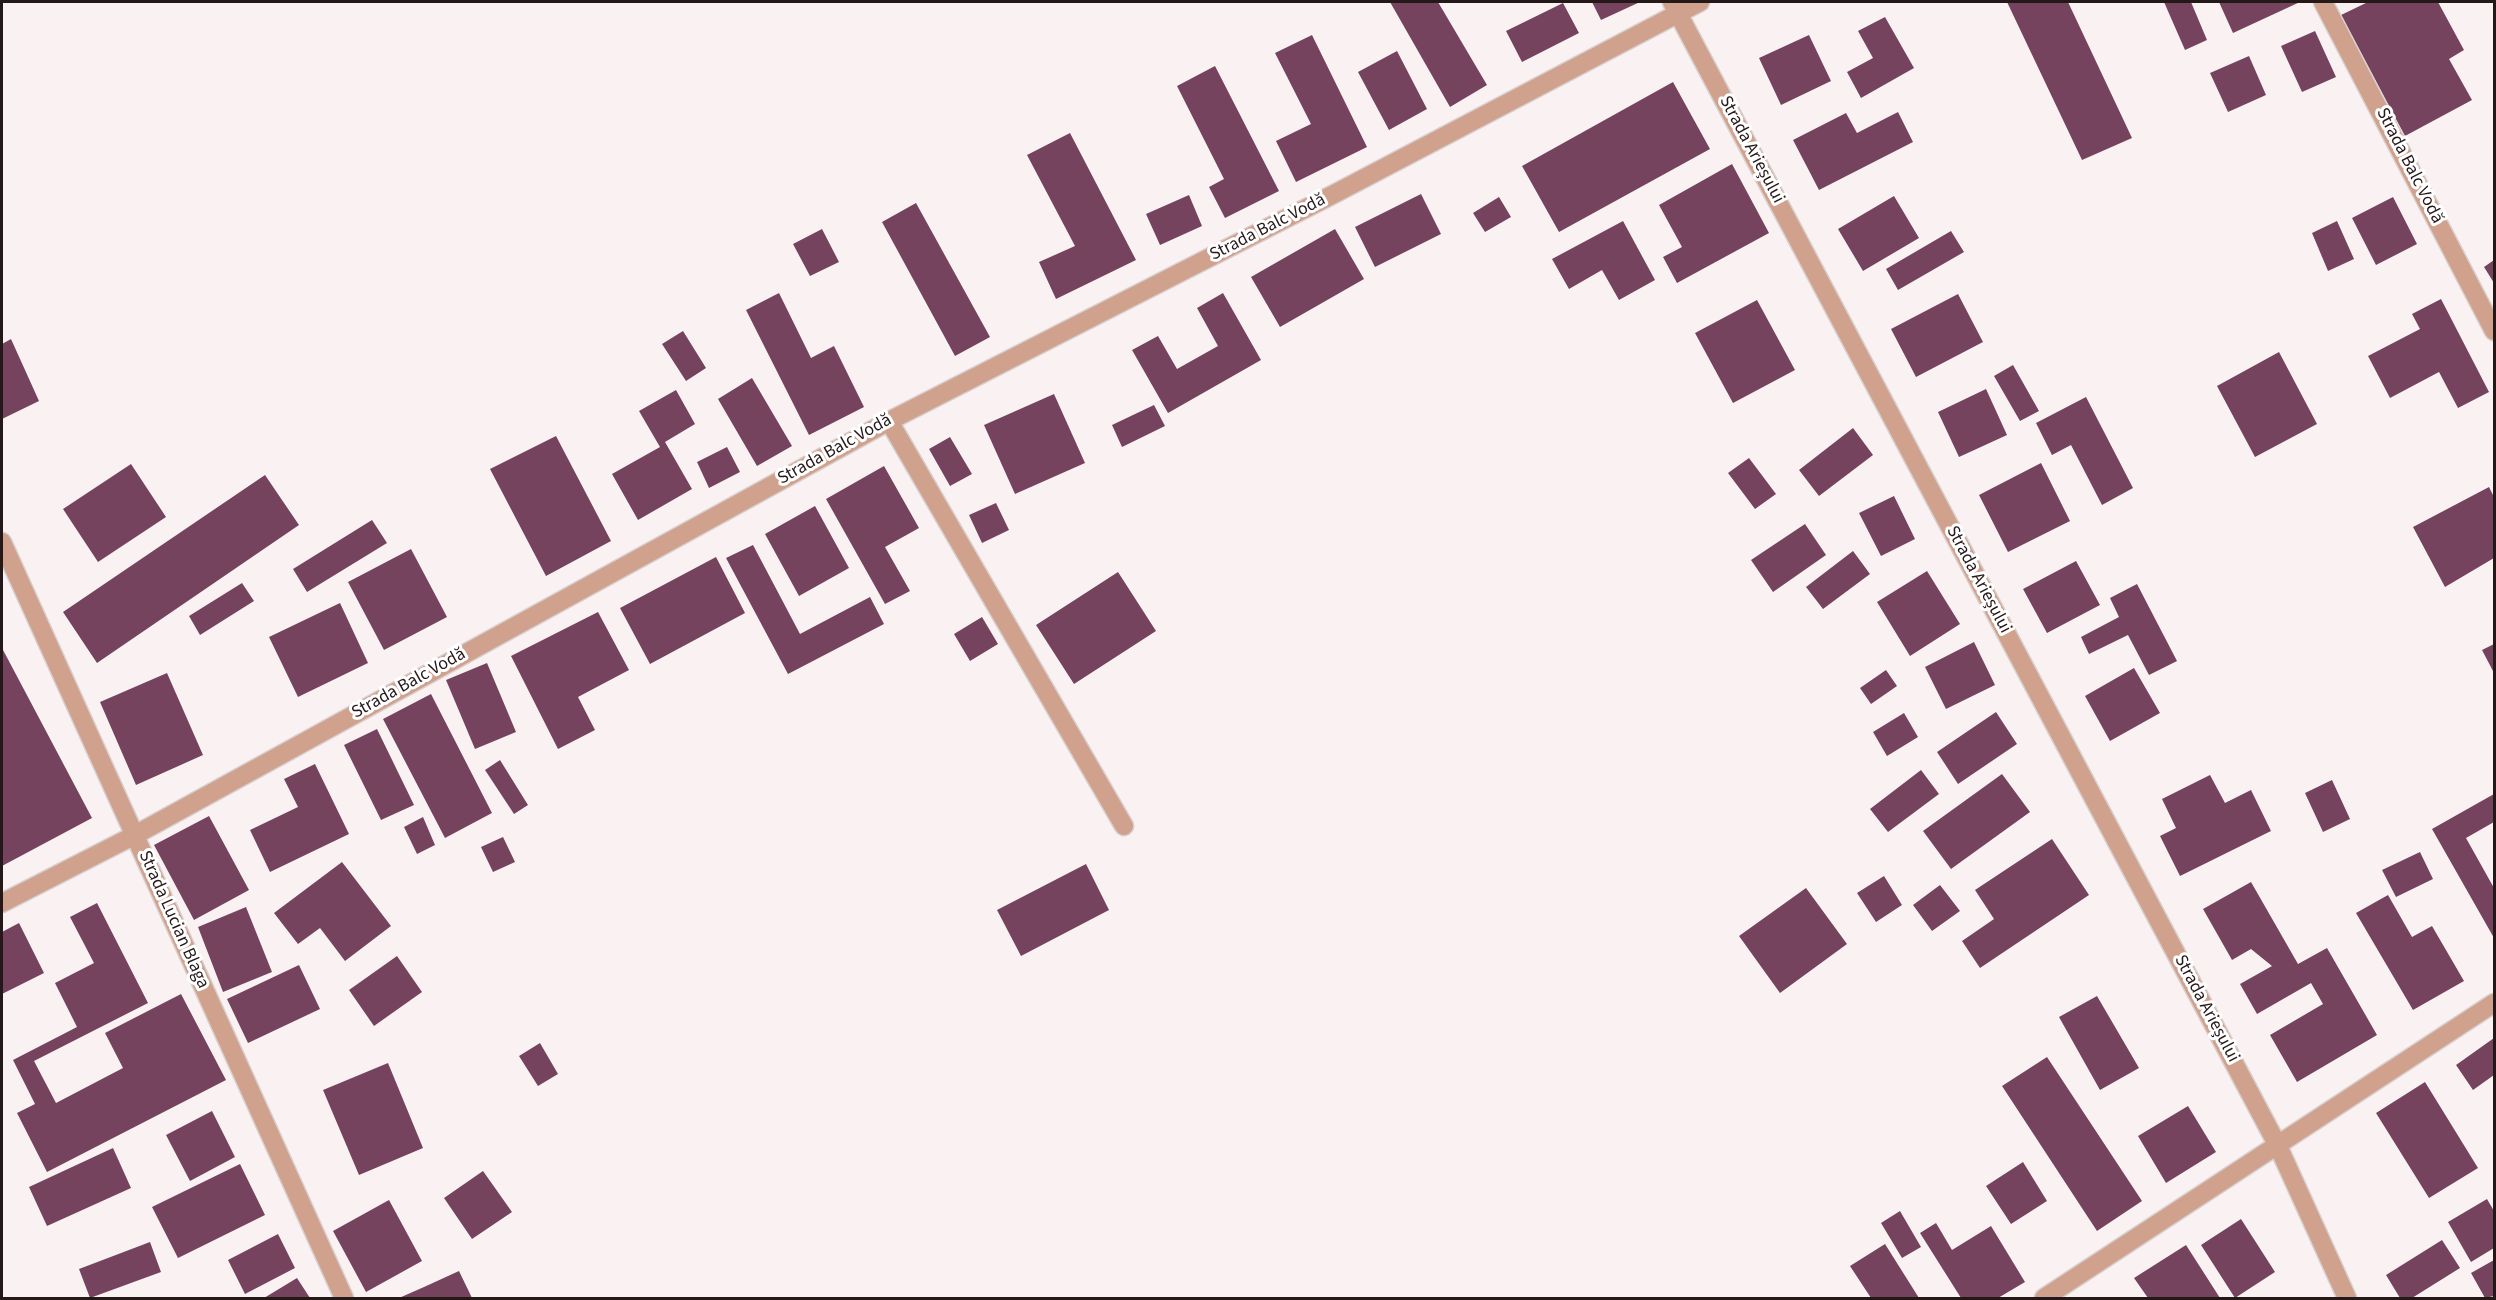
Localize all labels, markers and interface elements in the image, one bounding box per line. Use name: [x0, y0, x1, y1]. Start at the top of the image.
street label: Strada Arieșului: [1714, 93, 1788, 207]
street label: Strada Balc Vodă: [2371, 105, 2447, 227]
street label: Strada Balc Vodă: [1207, 190, 1329, 266]
street label: Strada Balc Vodă: [774, 410, 896, 490]
street label: Strada Arieșului: [1941, 523, 2015, 637]
street label: Strada Balc Vodă: [348, 644, 470, 724]
street label: Strada Lucian Blaga: [133, 848, 213, 992]
street label: Strada Arieșului: [2169, 952, 2243, 1066]

